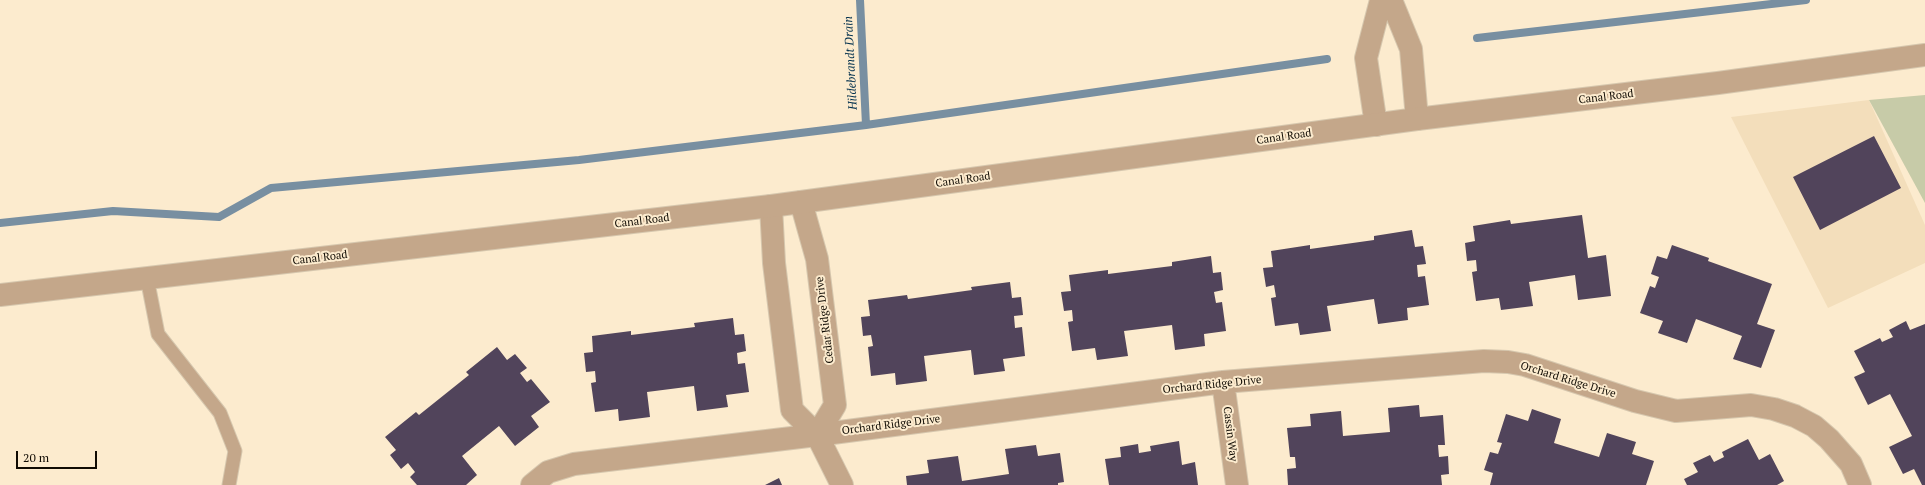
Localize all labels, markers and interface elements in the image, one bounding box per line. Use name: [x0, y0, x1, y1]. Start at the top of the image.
water label: Hildebrandt Drain: [841, 16, 861, 110]
street label: Canal Road: [1578, 87, 1634, 107]
street label: Canal Road: [1256, 127, 1312, 147]
street label: Canal Road: [935, 170, 991, 190]
street label: Canal Road: [614, 211, 670, 231]
street label: Canal Road: [292, 248, 348, 268]
street label: Cedar Ridge Drive: [813, 276, 837, 364]
street label: Orchard Ridge Drive: [1519, 359, 1617, 401]
street label: Orchard Ridge Drive: [1162, 373, 1262, 397]
street label: Cassin Way: [1220, 406, 1240, 462]
street label: Orchard Ridge Drive: [841, 412, 941, 438]
scale bar: [18, 443, 99, 469]
text: 20 m: [23, 450, 49, 465]

